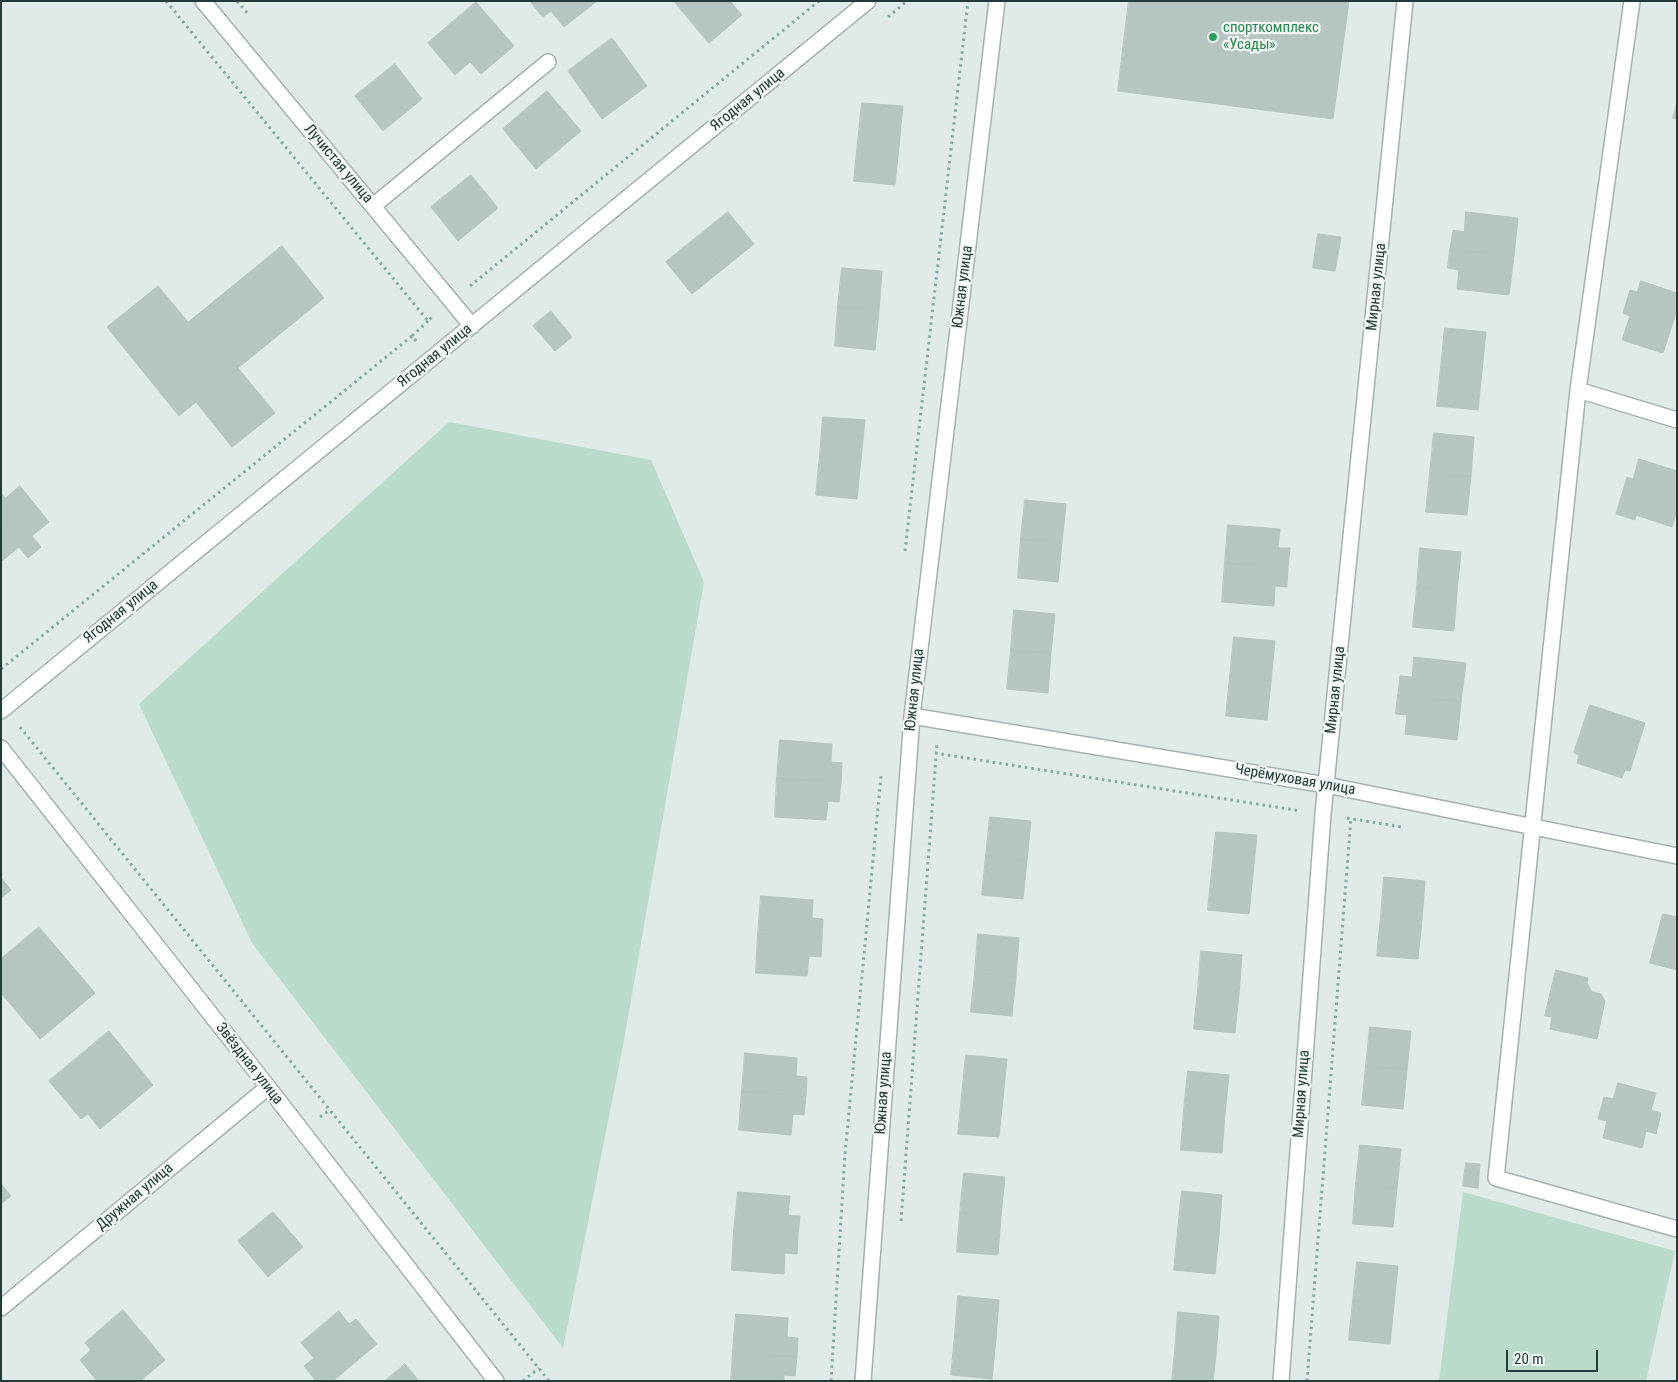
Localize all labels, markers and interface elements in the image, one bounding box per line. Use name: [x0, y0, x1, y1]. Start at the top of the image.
place label: спорткомплекс «Усады»: [1223, 19, 1319, 54]
marker: спорткомплекс «Усады»: [1207, 31, 1219, 43]
street label: Ягодная улица: [707, 64, 789, 136]
street label: Лучистая улица: [300, 121, 376, 207]
street label: Мирная улица: [1363, 242, 1391, 332]
street label: Южная улица: [949, 245, 977, 329]
street label: Ягодная улица: [394, 320, 476, 392]
street label: Ягодная улица: [80, 576, 162, 648]
street label: Мирная улица: [1322, 645, 1350, 735]
street label: Южная улица: [902, 648, 928, 732]
street label: Черёмуховая улица: [1233, 761, 1357, 799]
street label: Звёздная улица: [211, 1020, 287, 1108]
street label: Мирная улица: [1290, 1049, 1314, 1139]
street label: Южная улица: [872, 1051, 896, 1135]
street label: Дружная улица: [93, 1160, 177, 1234]
scale bar: [1508, 1340, 1600, 1372]
text: 20 m: [1514, 1350, 1544, 1368]

